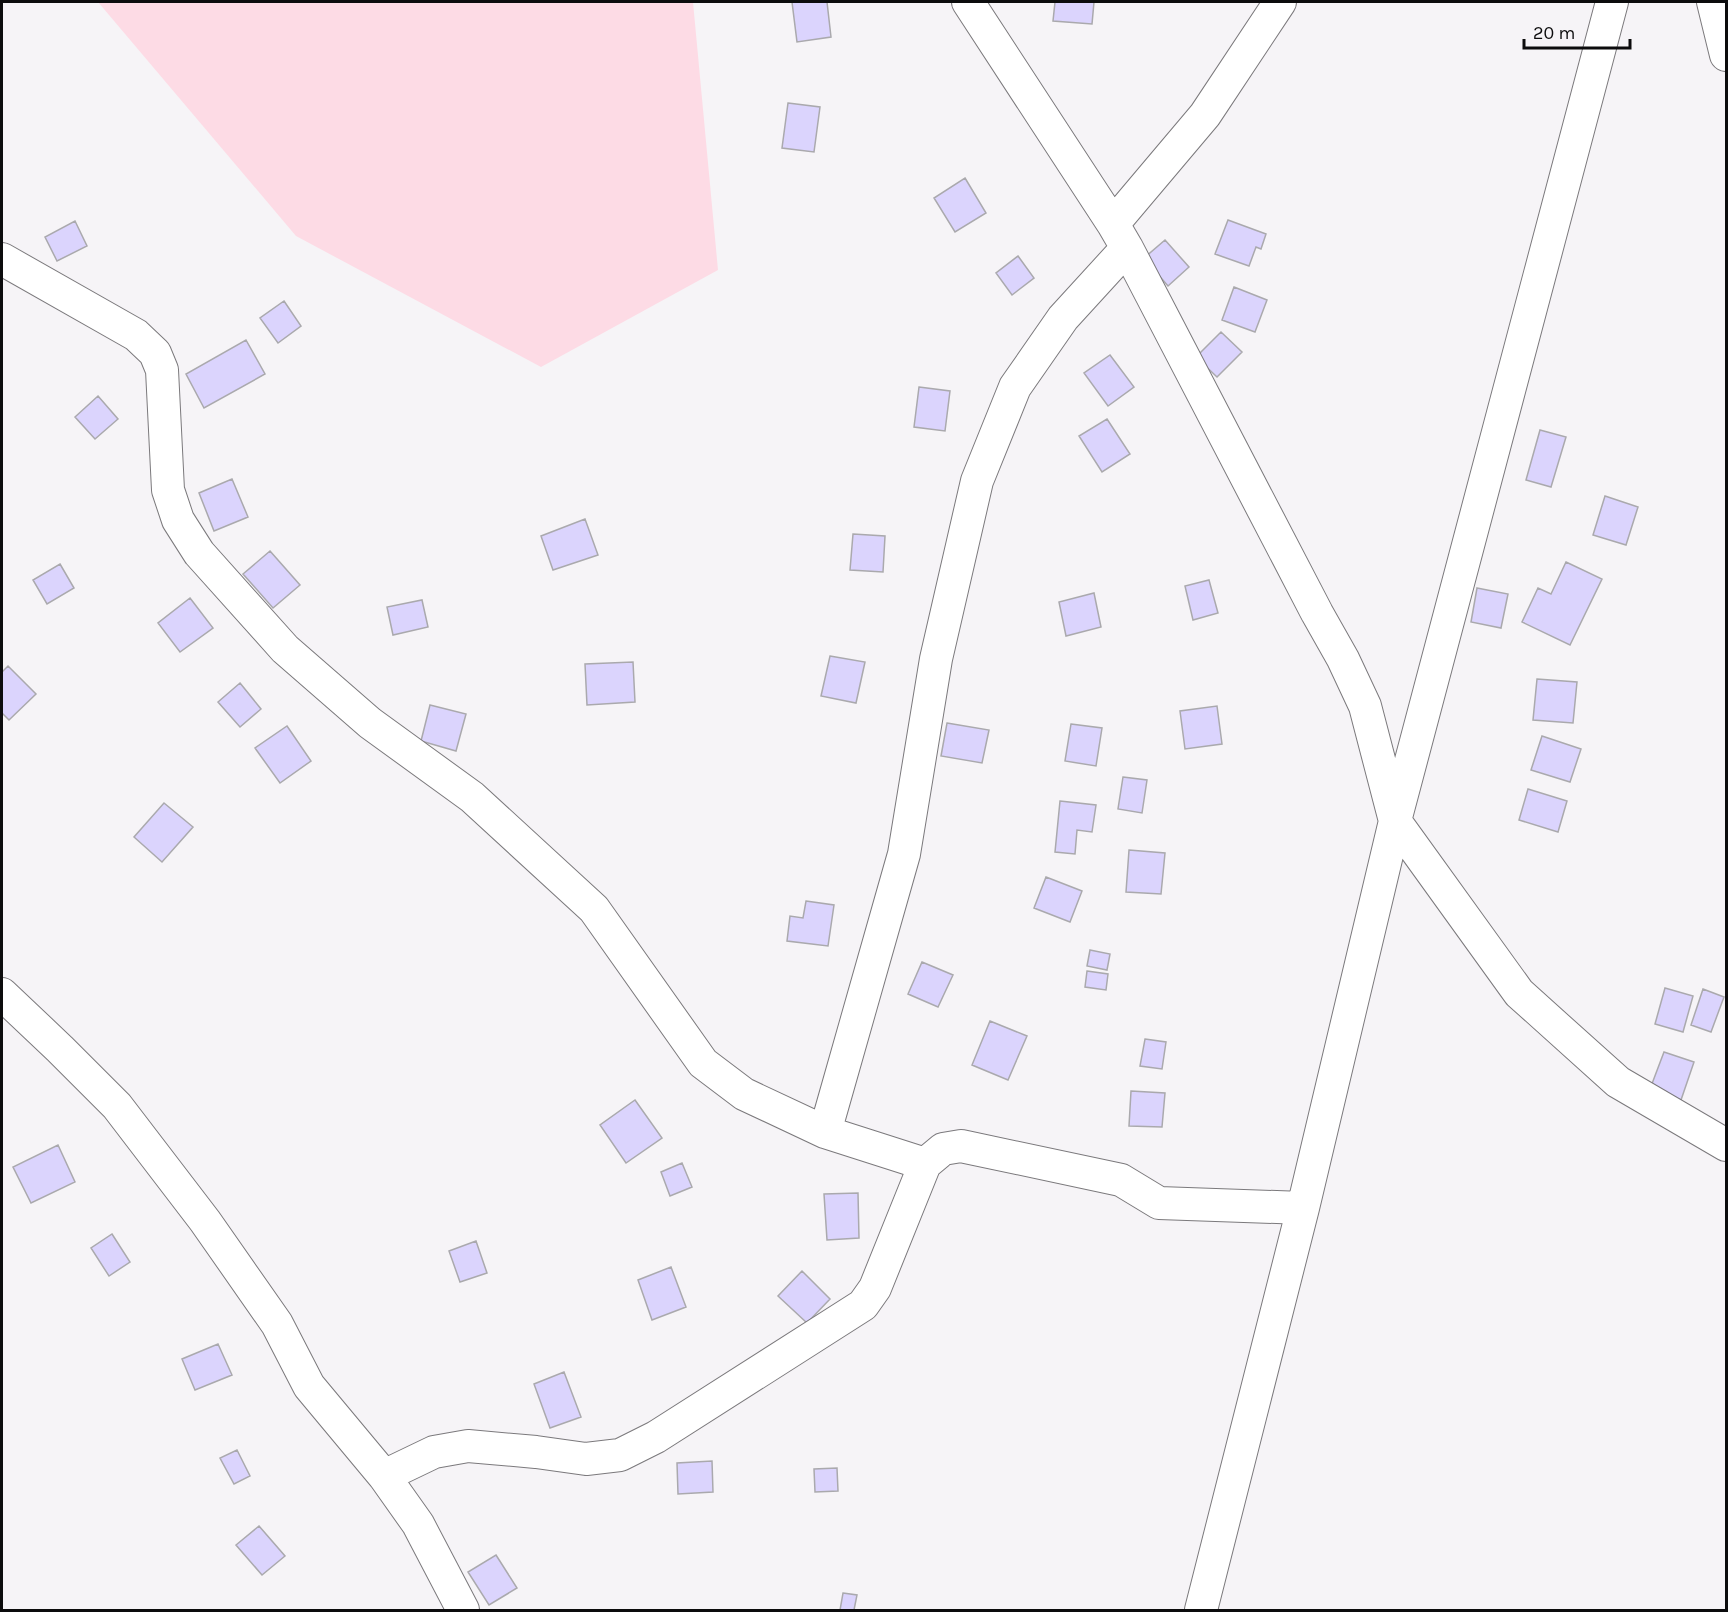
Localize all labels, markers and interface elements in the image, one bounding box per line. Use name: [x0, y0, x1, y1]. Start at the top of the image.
scale bar: [1524, 12, 1630, 50]
text: 20 m: [1533, 22, 1575, 44]

